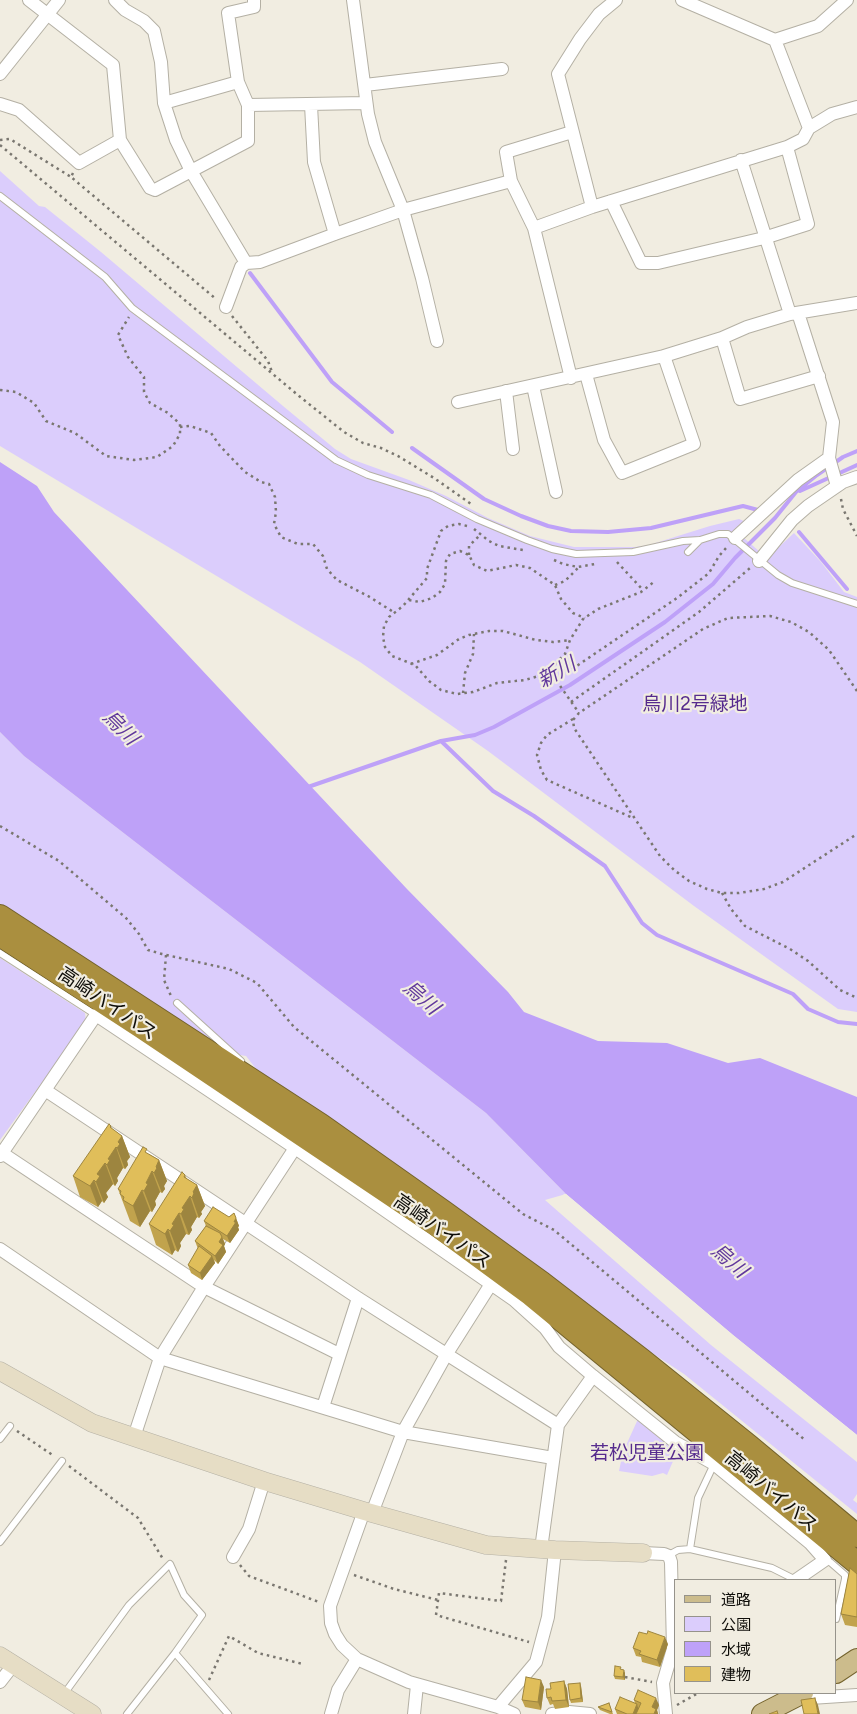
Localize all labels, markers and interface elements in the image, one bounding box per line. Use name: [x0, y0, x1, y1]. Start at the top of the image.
water label: 新川: [534, 653, 580, 693]
park label: 烏川2号緑地: [642, 693, 748, 715]
water label: 烏川: [97, 705, 143, 751]
street label: 高崎バイパス: [53, 963, 161, 1045]
water label: 烏川: [398, 976, 444, 1020]
street label: 高崎バイパス: [389, 1190, 495, 1274]
water label: 烏川: [706, 1239, 752, 1283]
park label: 若松児童公園: [590, 1442, 704, 1464]
street label: 高崎バイパス: [720, 1447, 822, 1537]
legend: [674, 1579, 837, 1694]
text: 道路: [721, 1591, 751, 1609]
text: 公園: [721, 1616, 751, 1634]
text: 水域: [721, 1641, 751, 1659]
text: 建物: [721, 1666, 751, 1684]

